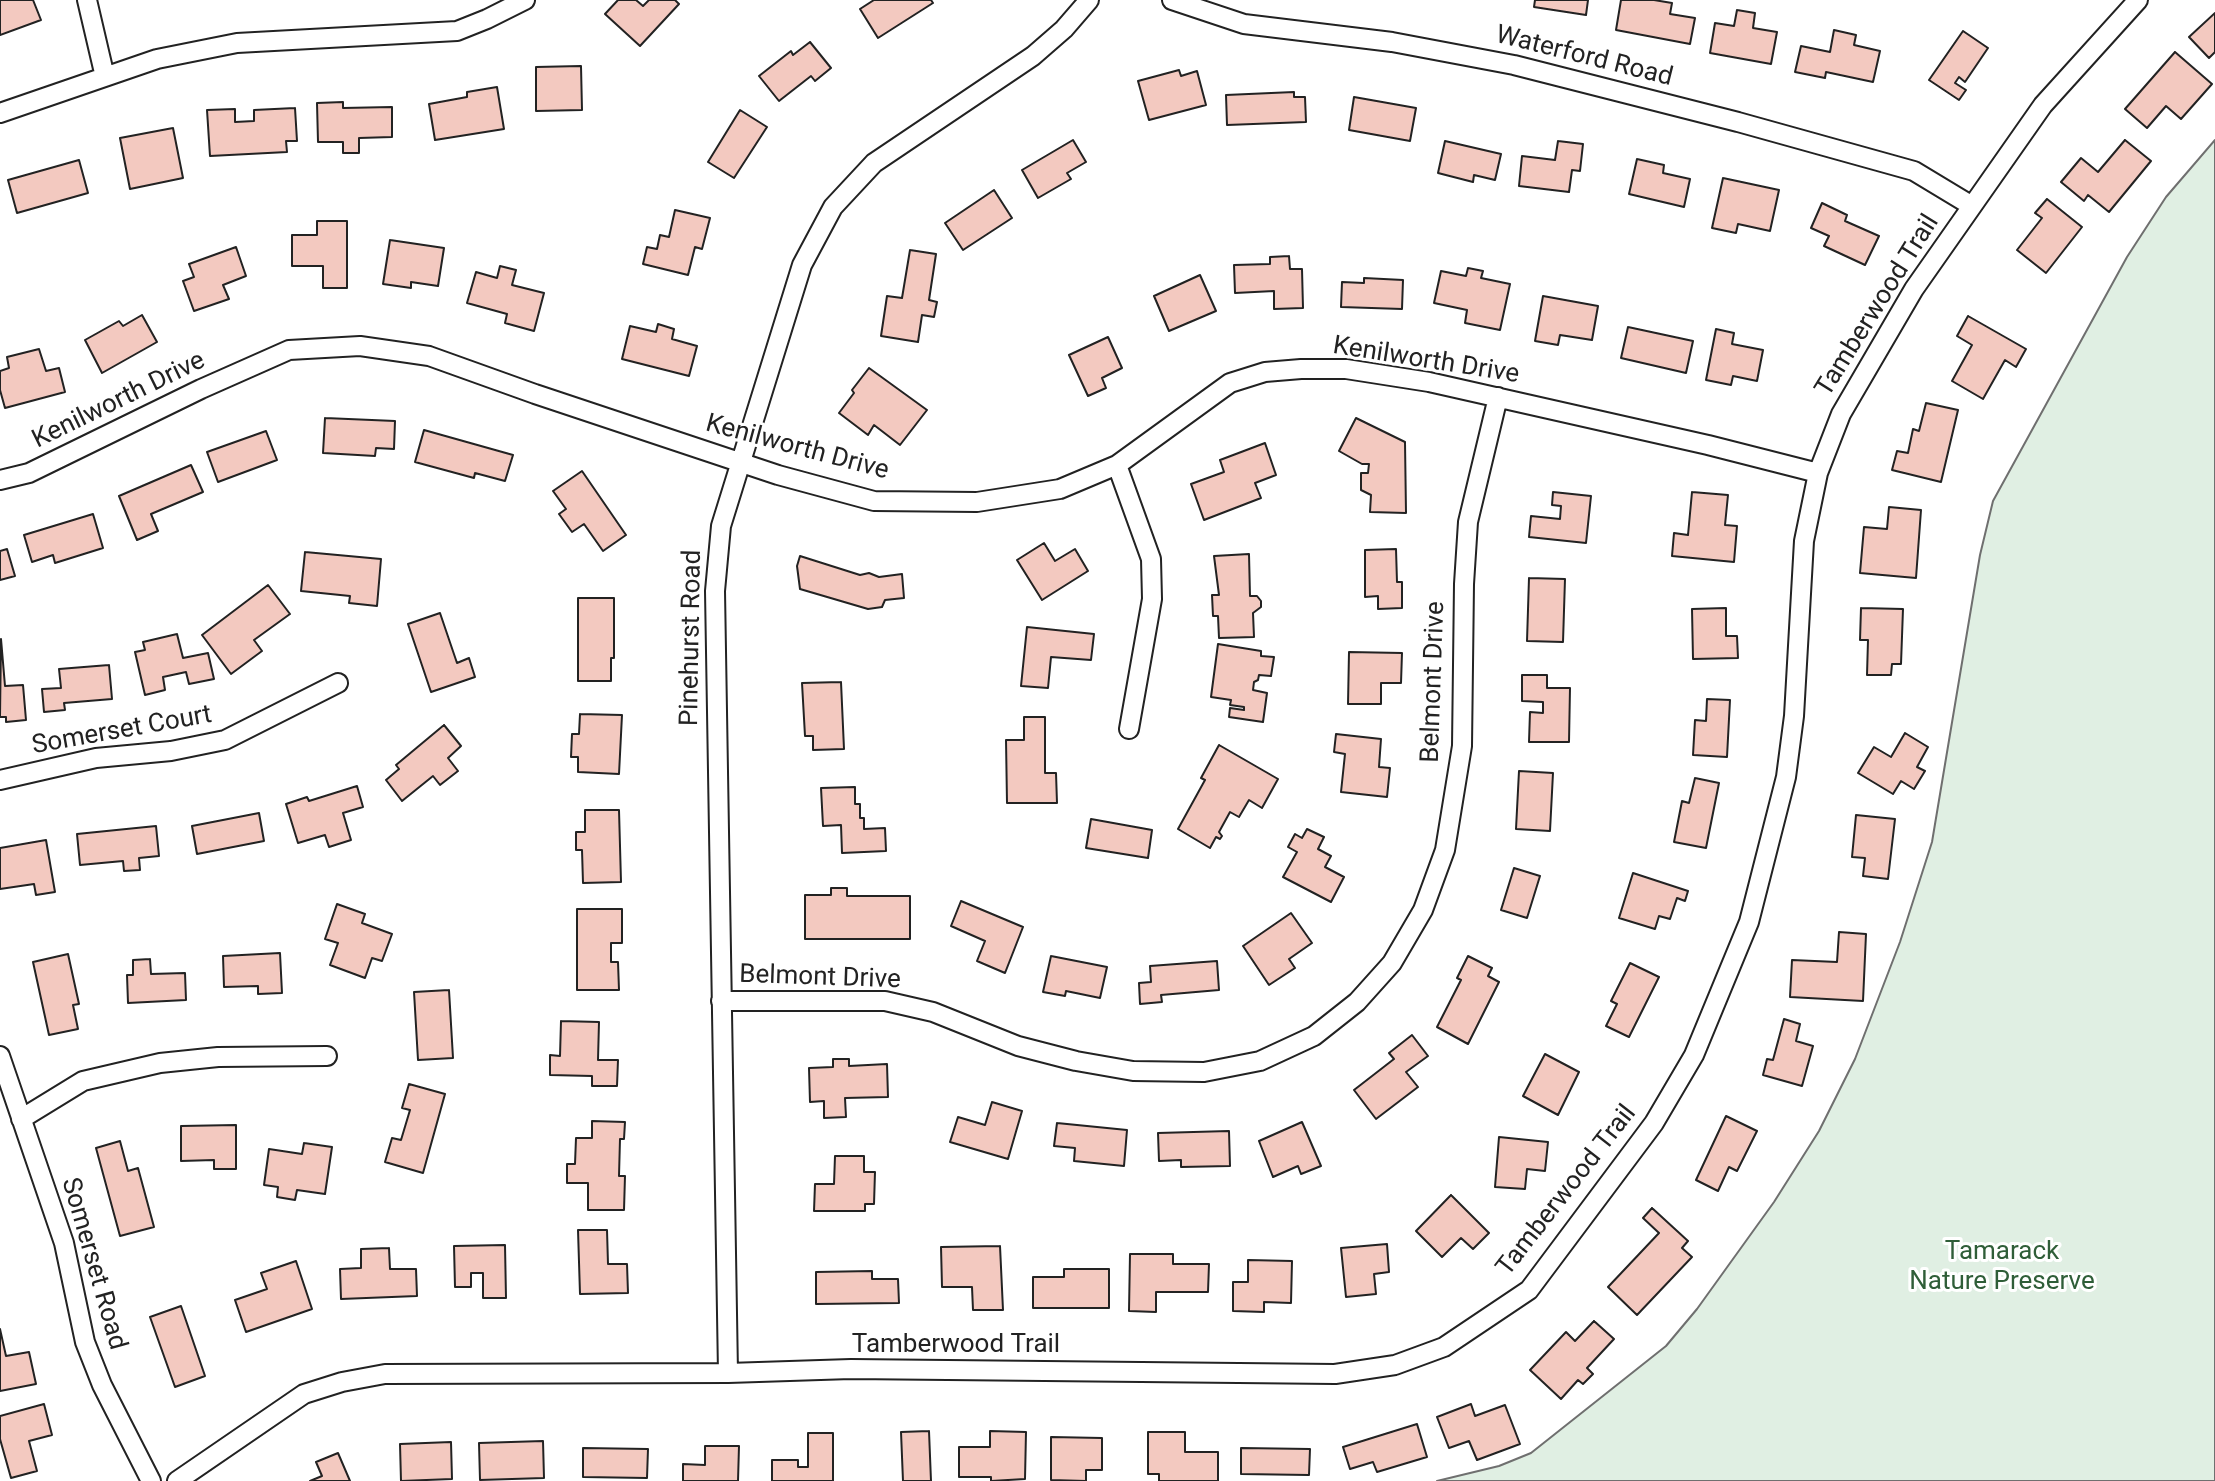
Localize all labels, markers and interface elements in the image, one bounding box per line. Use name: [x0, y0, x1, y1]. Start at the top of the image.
street label: Waterford Road: [1492, 20, 1676, 94]
street label: Tamberwood Trail: [1810, 209, 1946, 403]
street label: Kenilworth Drive: [1331, 331, 1521, 391]
street label: Kenilworth Drive: [28, 346, 210, 456]
street label: Kenilworth Drive: [702, 409, 892, 487]
street label: Pinehurst Road: [675, 550, 709, 726]
street label: Belmont Drive: [1416, 601, 1452, 763]
street label: Somerset Court: [30, 700, 214, 762]
street label: Belmont Drive: [739, 960, 901, 996]
street label: Tamberwood Trail: [1491, 1099, 1643, 1283]
street label: Somerset Road: [54, 1174, 132, 1354]
park label: Tamarack Nature Preserve: [1909, 1236, 2095, 1298]
street label: Tamberwood Trail: [852, 1329, 1060, 1361]

